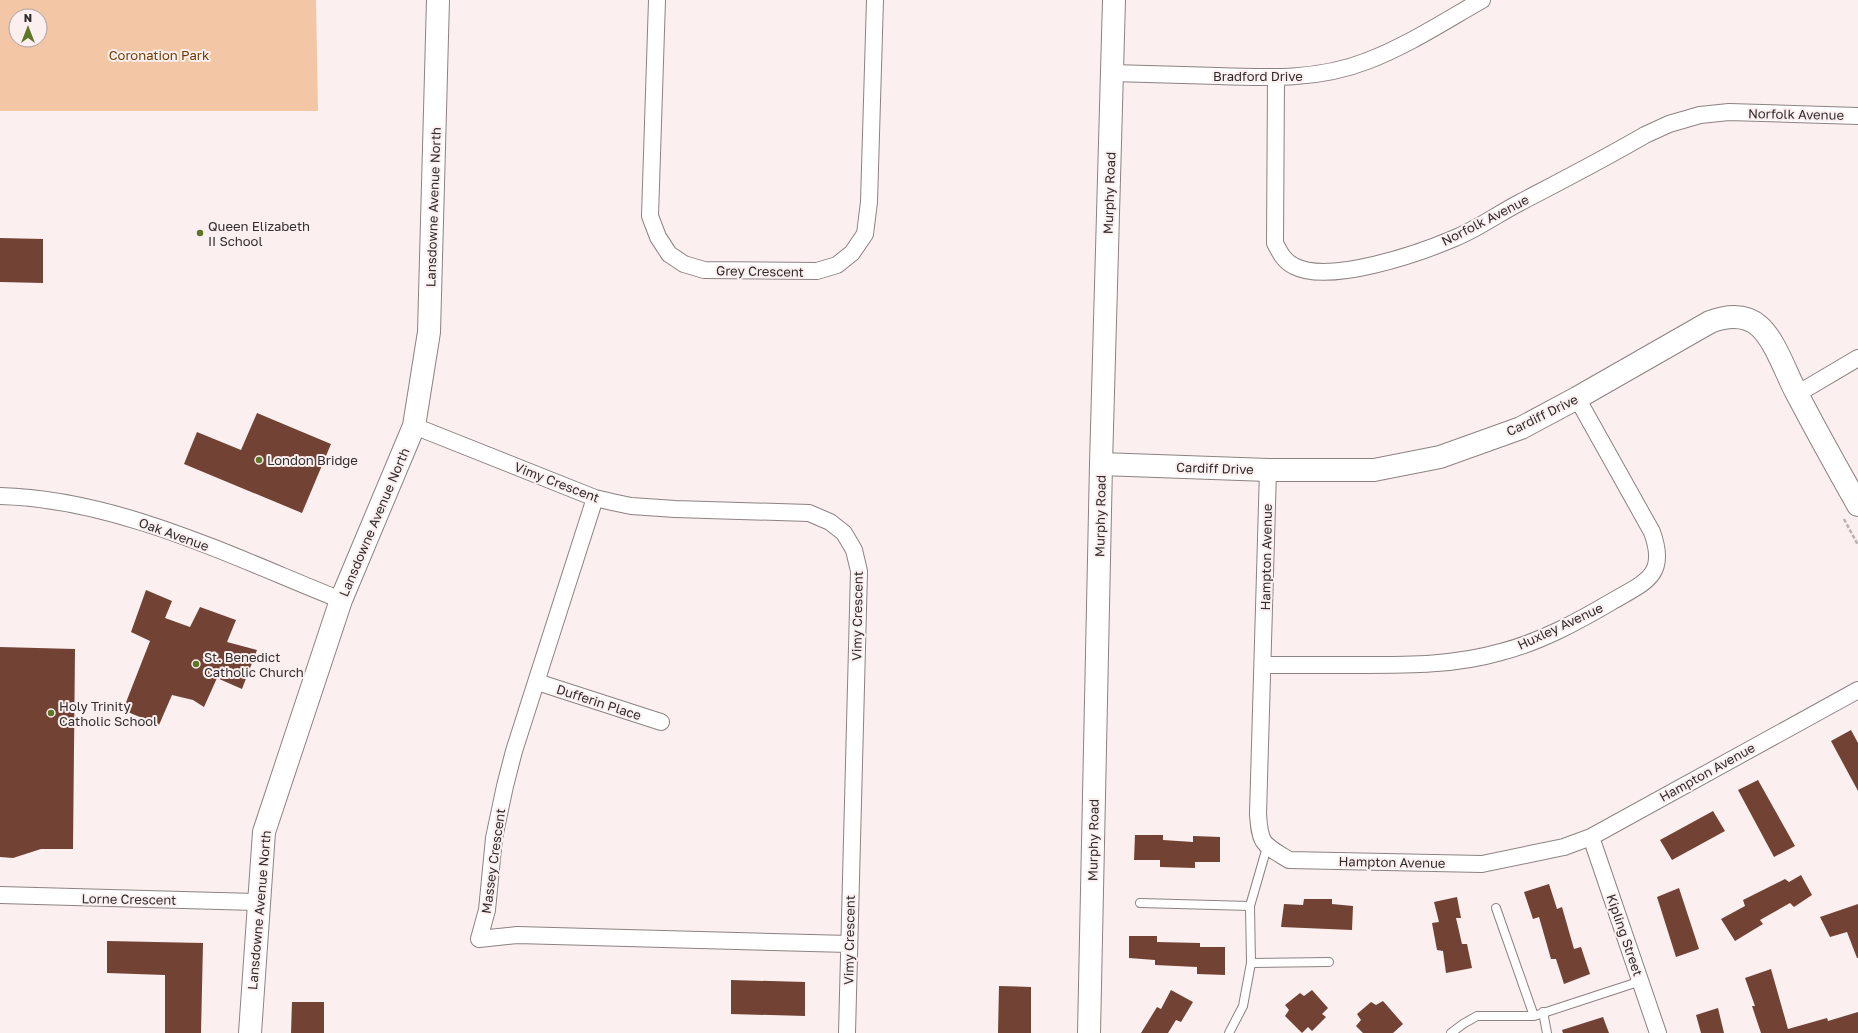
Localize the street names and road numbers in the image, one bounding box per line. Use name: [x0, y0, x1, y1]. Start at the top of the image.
street label: Bradford Drive: [1213, 68, 1303, 84]
street label: Norfolk Avenue: [1748, 105, 1844, 123]
street label: Lansdowne Avenue North: [422, 127, 444, 287]
street label: Murphy Road: [1100, 152, 1118, 234]
street label: Norfolk Avenue: [1439, 191, 1531, 249]
street label: Grey Crescent: [716, 262, 804, 280]
street label: Cardiff Drive: [1504, 391, 1580, 439]
street label: Lansdowne Avenue North: [335, 445, 413, 599]
street label: Vimy Crescent: [512, 458, 602, 506]
street label: Cardiff Drive: [1176, 459, 1254, 477]
street label: Murphy Road: [1091, 475, 1109, 557]
street label: Hampton Avenue: [1257, 503, 1275, 611]
street label: Oak Avenue: [137, 514, 211, 554]
street label: Vimy Crescent: [848, 571, 866, 661]
street label: Huxley Avenue: [1515, 599, 1605, 653]
street label: Dufferin Place: [554, 681, 644, 723]
street label: Hampton Avenue: [1656, 739, 1758, 805]
street label: Murphy Road: [1084, 799, 1102, 881]
street label: Massey Crescent: [478, 807, 508, 915]
street label: Lansdowne Avenue North: [244, 830, 274, 990]
street label: Hampton Avenue: [1338, 853, 1446, 871]
street label: Lorne Crescent: [81, 890, 177, 908]
street label: Kipling Street: [1603, 892, 1647, 978]
street label: Vimy Crescent: [840, 895, 858, 985]

